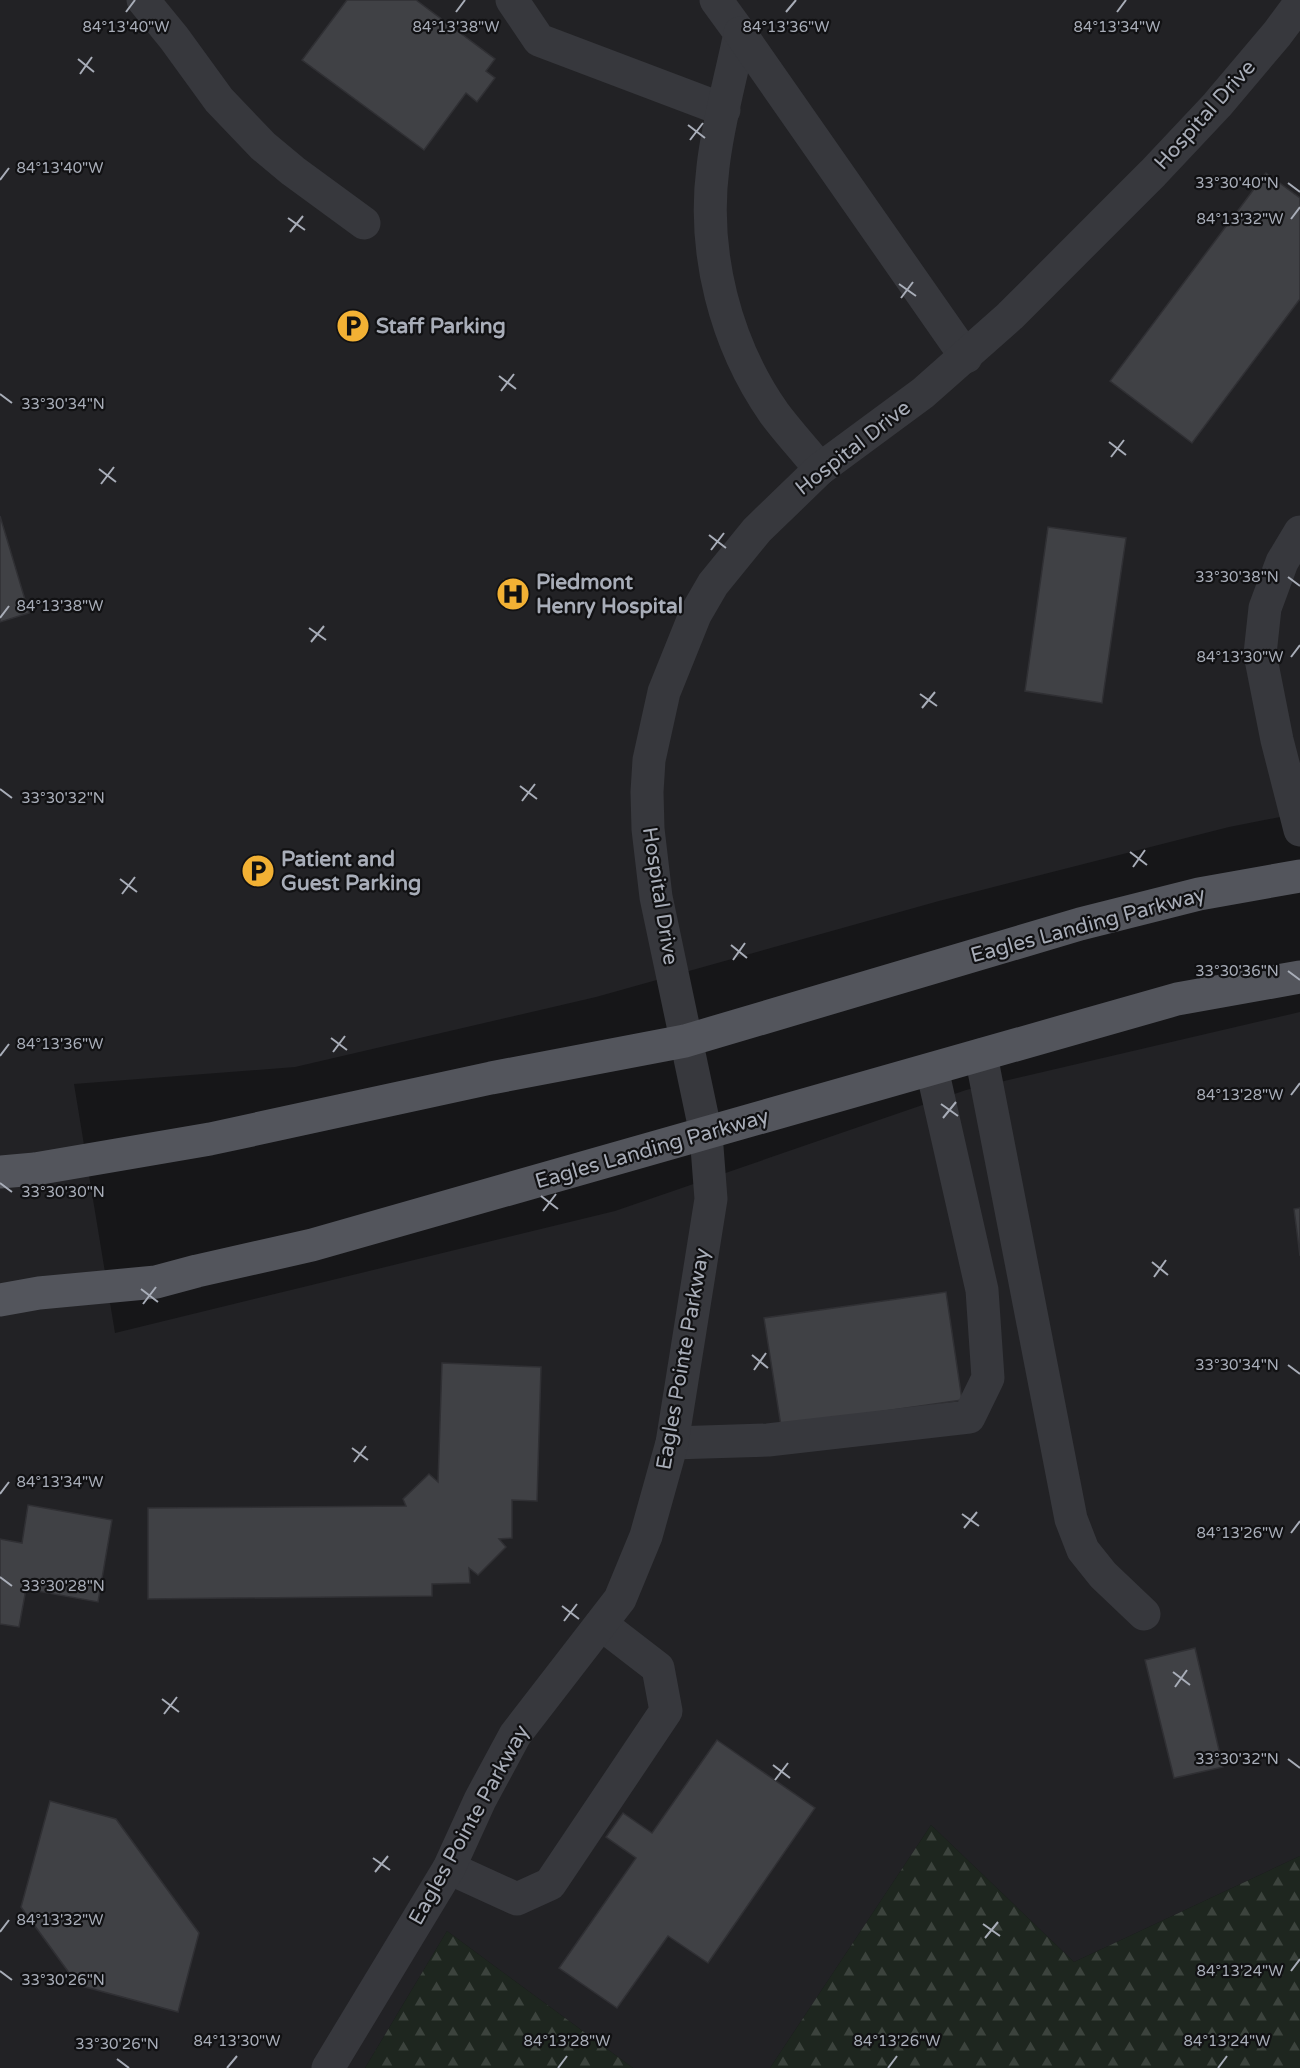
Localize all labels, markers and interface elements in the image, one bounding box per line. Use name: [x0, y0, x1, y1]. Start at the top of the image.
text: 84°13'40"W: [83, 18, 169, 36]
text: 84°13'38"W: [413, 18, 499, 36]
text: 84°13'36"W: [743, 18, 829, 36]
text: 84°13'34"W: [1074, 18, 1160, 36]
street label: Hospital Drive: [1149, 55, 1261, 175]
text: 84°13'40"W: [17, 159, 103, 177]
text: 33°30'40"N: [1195, 174, 1279, 192]
text: 84°13'32"W: [1197, 210, 1283, 228]
parking icon: Staff Parking: [335, 308, 371, 344]
place label: Staff Parking: [376, 314, 506, 339]
text: 33°30'34"N: [21, 395, 105, 413]
street label: Hospital Drive: [790, 395, 916, 501]
text: 33°30'38"N: [1195, 568, 1279, 586]
place label: Piedmont Henry Hospital: [536, 570, 683, 619]
hospital icon: Piedmont Henry Hospital: [495, 576, 531, 612]
text: 84°13'38"W: [17, 597, 103, 615]
text: 84°13'30"W: [1197, 648, 1283, 666]
text: 33°30'32"N: [21, 789, 105, 807]
street label: Hospital Drive: [637, 825, 683, 967]
place label: Patient and Guest Parking: [281, 847, 421, 896]
parking icon: Patient and Guest Parking: [240, 853, 276, 889]
street label: Eagles Landing Parkway: [968, 882, 1208, 968]
text: 33°30'36"N: [1195, 962, 1279, 980]
text: 84°13'36"W: [17, 1035, 103, 1053]
text: 84°13'28"W: [1197, 1086, 1283, 1104]
street label: Eagles Landing Parkway: [532, 1104, 772, 1194]
text: 33°30'30"N: [21, 1183, 105, 1201]
street label: Eagles Pointe Parkway: [651, 1246, 715, 1472]
text: 33°30'34"N: [1195, 1356, 1279, 1374]
text: 84°13'34"W: [17, 1473, 103, 1491]
text: 84°13'26"W: [1197, 1524, 1283, 1542]
text: 33°30'28"N: [21, 1577, 105, 1595]
street label: Eagles Pointe Parkway: [404, 1721, 534, 1929]
text: 33°30'32"N: [1195, 1750, 1279, 1768]
text: 84°13'32"W: [17, 1911, 103, 1929]
text: 84°13'24"W: [1197, 1962, 1283, 1980]
text: 33°30'26"N: [21, 1971, 105, 1989]
text: 84°13'30"W: [194, 2032, 280, 2050]
text: 84°13'28"W: [524, 2032, 610, 2050]
text: 84°13'26"W: [854, 2032, 940, 2050]
text: 84°13'24"W: [1184, 2032, 1270, 2050]
text: 33°30'26"N: [75, 2035, 159, 2053]

